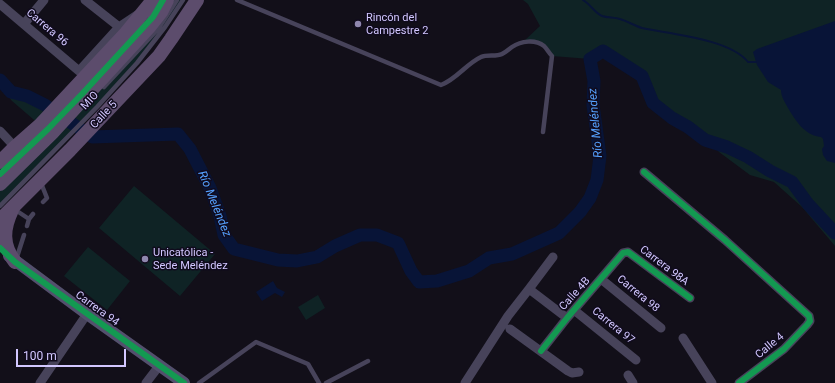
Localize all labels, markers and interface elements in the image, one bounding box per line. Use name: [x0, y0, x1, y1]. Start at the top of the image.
street label: Carrera 96: [23, 7, 71, 49]
place label: Rincón del Campestre 2: [366, 11, 428, 37]
marker: Rincón del Campestre 2: [353, 19, 363, 29]
water label: Río Meléndez: [586, 88, 606, 158]
street label: MIO: [78, 89, 102, 113]
street label: Calle 5: [88, 98, 120, 132]
water label: Río Meléndez: [194, 169, 234, 239]
street label: Carrera 98A: [637, 243, 691, 289]
place label: Unicatólica - Sede Meléndez: [153, 246, 228, 272]
marker: Unicatólica - Sede Meléndez: [140, 254, 150, 264]
street label: Carrera 98: [614, 273, 662, 315]
street label: Calle 4B: [557, 275, 593, 313]
street label: Carrera 94: [73, 289, 121, 329]
street label: Carrera 97: [589, 305, 637, 347]
street label: Calle 4: [753, 330, 787, 362]
scale bar: [18, 341, 128, 367]
text: 100 m: [23, 349, 57, 363]

